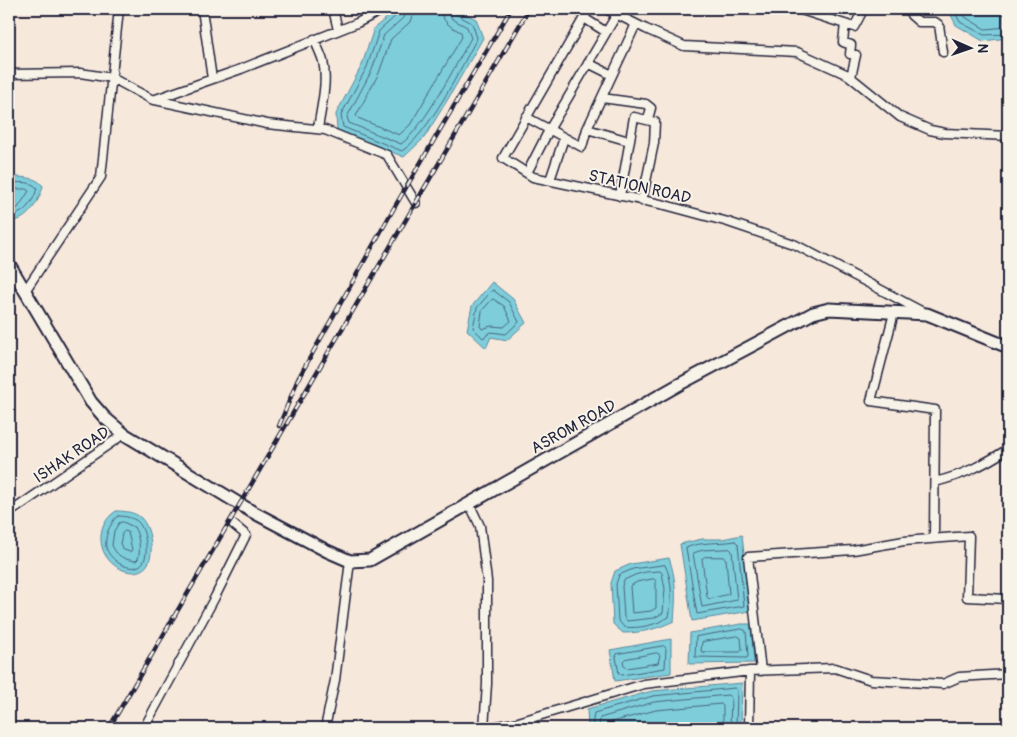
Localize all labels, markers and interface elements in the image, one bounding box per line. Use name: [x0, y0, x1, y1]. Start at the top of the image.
north arrow: [944, 22, 994, 72]
text: N: [974, 43, 991, 53]
street label: STATION ROAD: [587, 165, 693, 208]
street label: ASROM ROAD: [528, 395, 619, 458]
street label: ISHAK ROAD: [30, 422, 113, 488]

